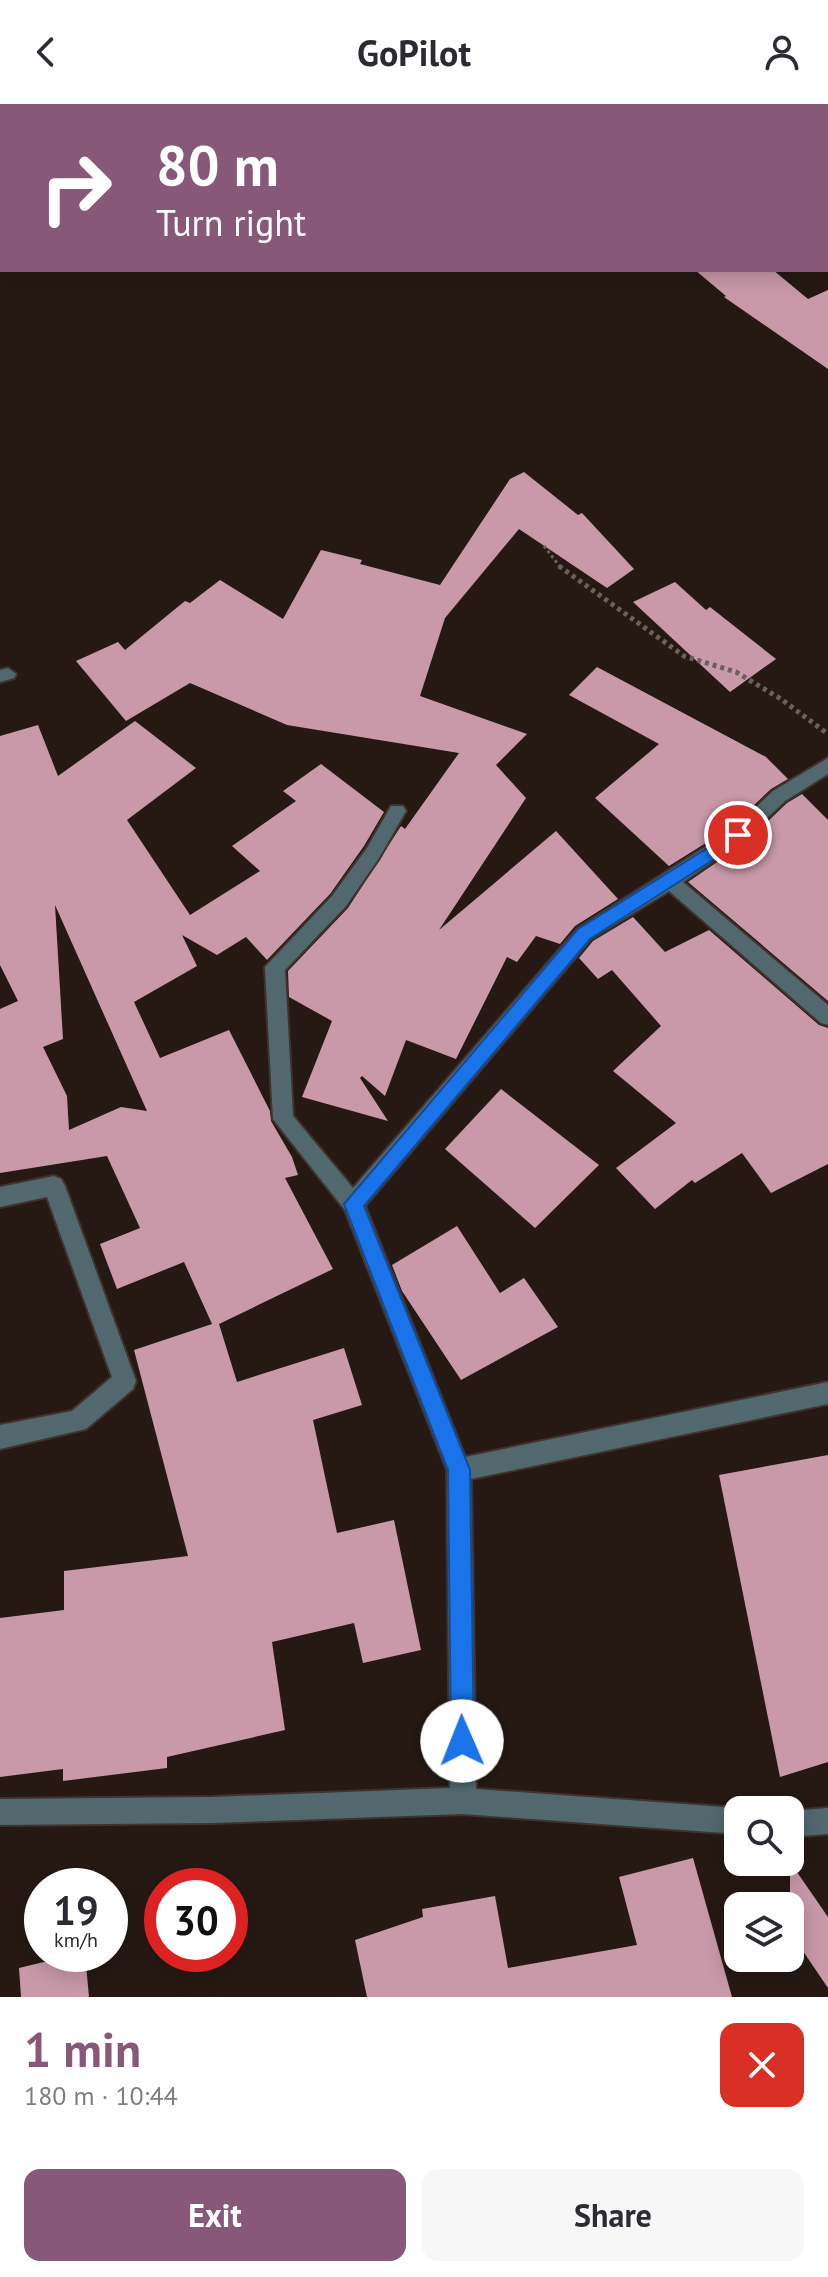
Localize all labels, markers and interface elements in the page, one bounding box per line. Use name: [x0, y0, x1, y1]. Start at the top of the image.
text: GoPilot: [357, 29, 471, 76]
icon: back: [24, 30, 68, 74]
icon: person: [760, 30, 804, 74]
text: 80 m: [156, 129, 279, 201]
icon: right: [24, 136, 128, 240]
text: Turn right: [156, 199, 306, 246]
pin: [704, 801, 772, 869]
icon: arrive: [716, 813, 760, 857]
position arrow: [420, 1699, 504, 1783]
map controls: [724, 1796, 804, 1972]
button: search: [724, 1796, 804, 1876]
speed limit sign: 30: [144, 1868, 248, 1972]
text: 19: [53, 1884, 99, 1936]
button: layers: [724, 1892, 804, 1972]
text: km/h: [54, 1927, 98, 1953]
text: 1 min: [24, 2018, 141, 2080]
button: close: [720, 2023, 804, 2107]
text: 180 m · 10:44: [24, 2079, 178, 2112]
button: Exit: [24, 2169, 406, 2261]
button: Share: [422, 2169, 804, 2261]

